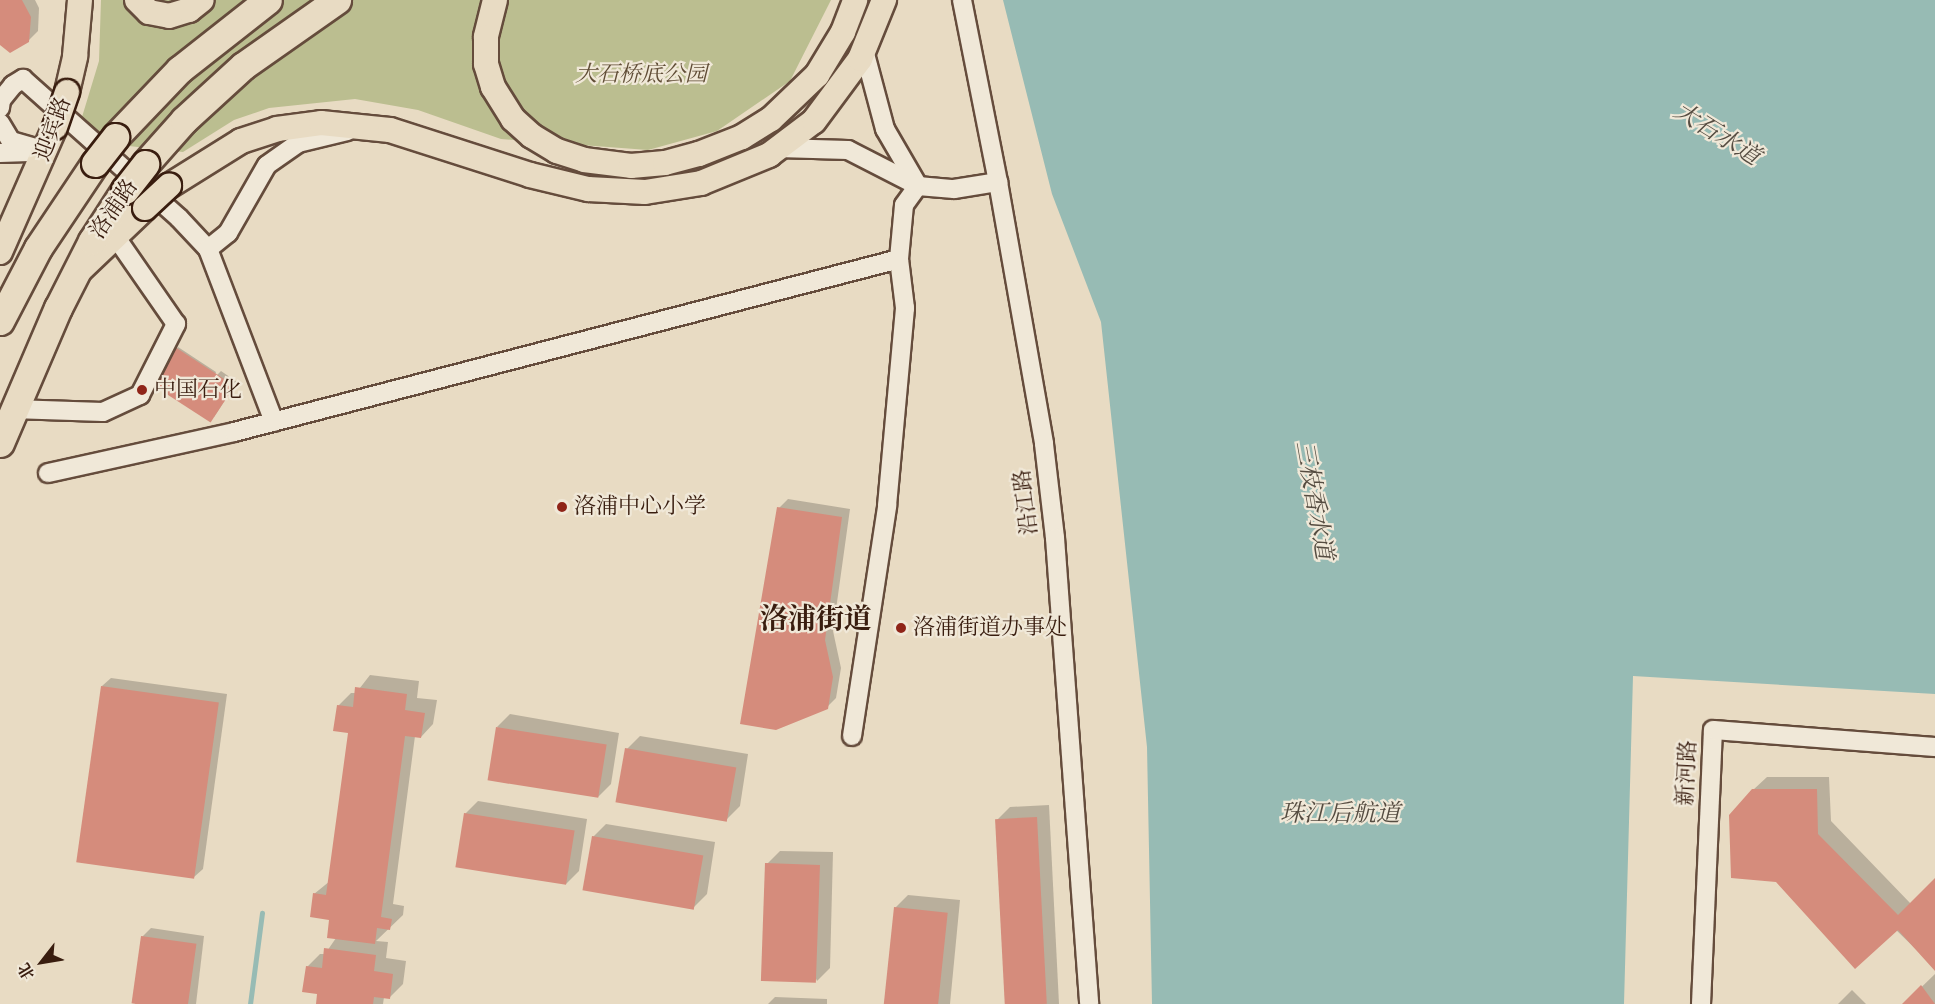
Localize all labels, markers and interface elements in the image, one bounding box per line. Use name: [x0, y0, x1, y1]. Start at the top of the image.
park label: 大石桥底公园: [575, 62, 707, 88]
street label: 迎宾路: [29, 93, 77, 165]
water label: 大石水道: [1669, 96, 1765, 172]
street label: 洛浦路: [85, 174, 143, 244]
place label: 中国石化: [154, 377, 242, 403]
marker: 中国石化: [135, 383, 149, 397]
water label: 三枝香水道: [1289, 438, 1339, 562]
street label: 沿江路: [1009, 468, 1043, 536]
place label: 洛浦中心小学: [574, 494, 706, 520]
marker: 洛浦中心小学: [555, 500, 569, 514]
district label: 洛浦街道: [760, 603, 872, 637]
place label: 洛浦街道办事处: [913, 615, 1067, 641]
marker: 洛浦街道办事处: [894, 621, 908, 635]
street label: 新河路: [1672, 739, 1702, 807]
water label: 珠江后航道: [1280, 800, 1400, 828]
north arrow: [12, 932, 72, 992]
text: 北: [14, 959, 39, 983]

